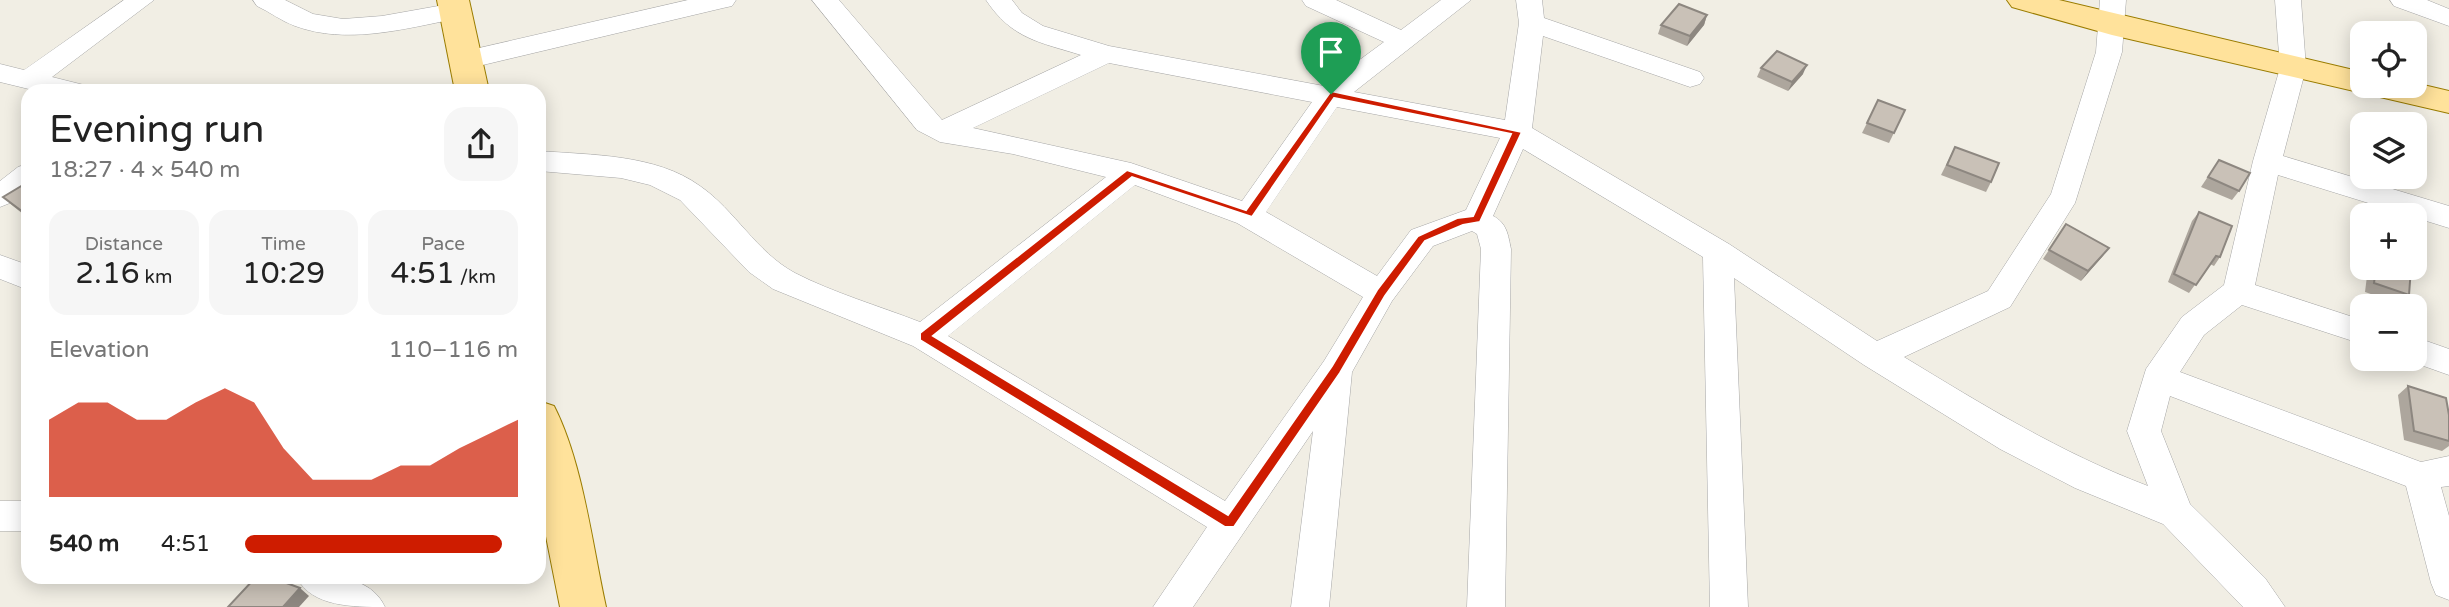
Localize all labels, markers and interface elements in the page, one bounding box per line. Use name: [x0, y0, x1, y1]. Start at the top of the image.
map controls: [2350, 21, 2427, 371]
button: locate: [2350, 21, 2427, 98]
pin: [1301, 22, 1361, 94]
icon: arrive: [1312, 33, 1350, 71]
text: Evening run: [49, 107, 264, 153]
button: share: [444, 107, 518, 181]
button: layers: [2350, 112, 2427, 189]
text: 18:27 · 4 × 540 m: [49, 156, 240, 184]
button: +: [2350, 203, 2427, 280]
text: Distance: [85, 233, 163, 255]
text: Time: [261, 233, 306, 255]
text: Pace: [421, 233, 465, 255]
text: 2.16: [75, 255, 140, 292]
text: 10:29: [242, 255, 325, 292]
text: 4:51: [390, 255, 455, 292]
text: km: [140, 266, 172, 288]
text: /km: [455, 266, 496, 288]
button: −: [2350, 294, 2427, 371]
text: Elevation: [49, 336, 150, 364]
text: 110–116 m: [389, 336, 518, 364]
text: 540 m: [49, 530, 119, 558]
text: 4:51: [161, 530, 210, 558]

